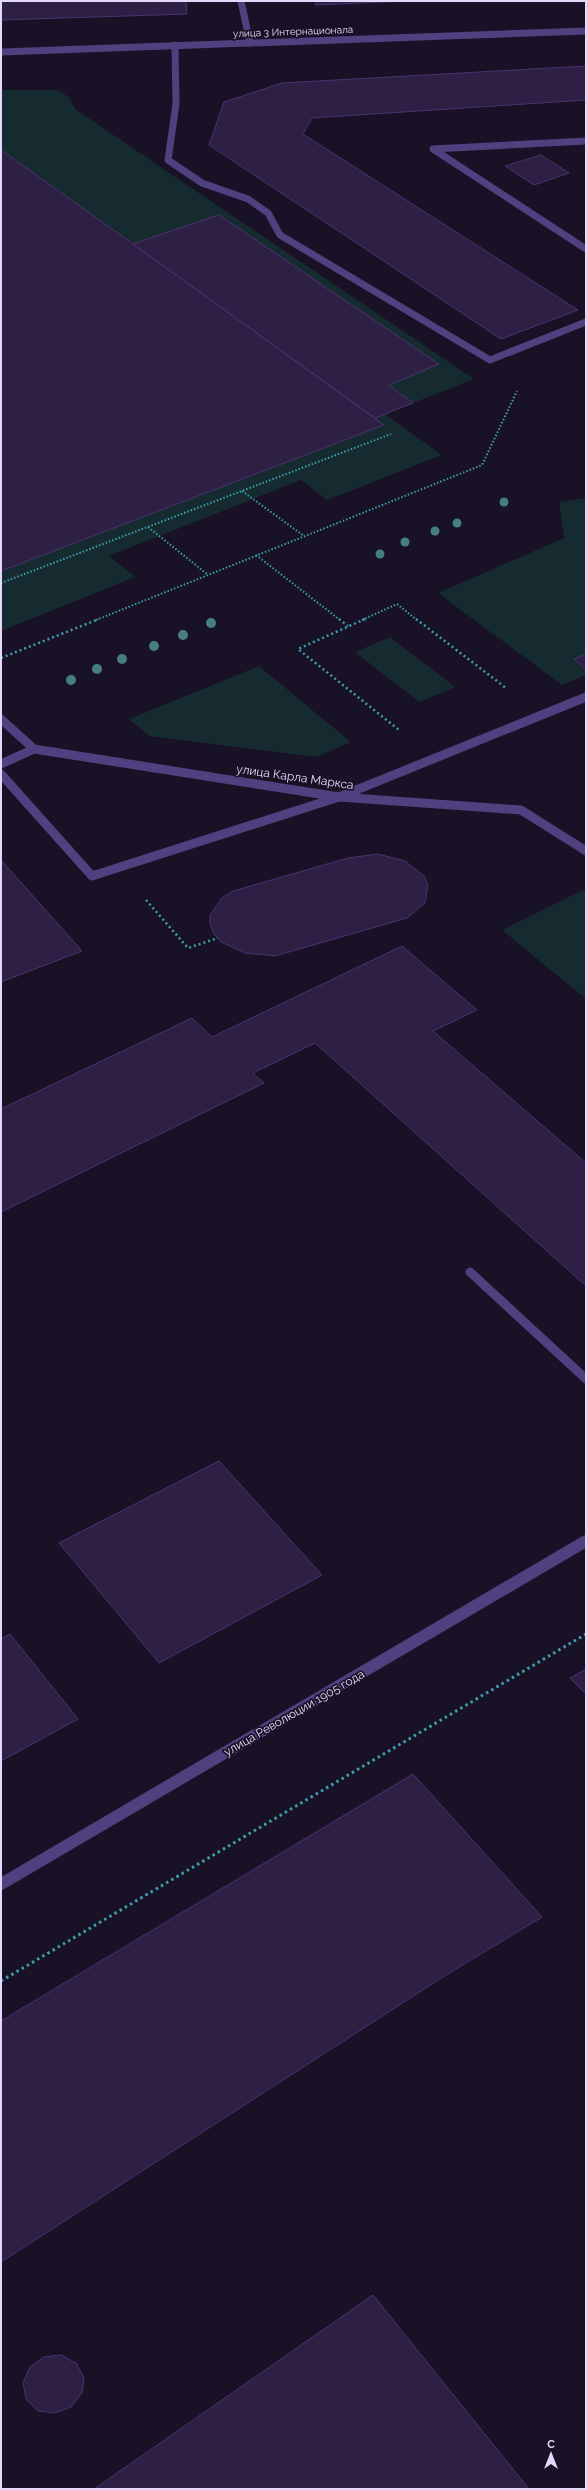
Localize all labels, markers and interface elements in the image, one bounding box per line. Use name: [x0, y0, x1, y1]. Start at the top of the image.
street label: улица 3 Интернационала: [233, 24, 353, 39]
street label: улица Карла Маркса: [235, 762, 355, 792]
street label: улица Революции 1905 года: [221, 1667, 367, 1759]
north arrow: [531, 2434, 571, 2474]
text: С: [547, 2438, 555, 2451]

